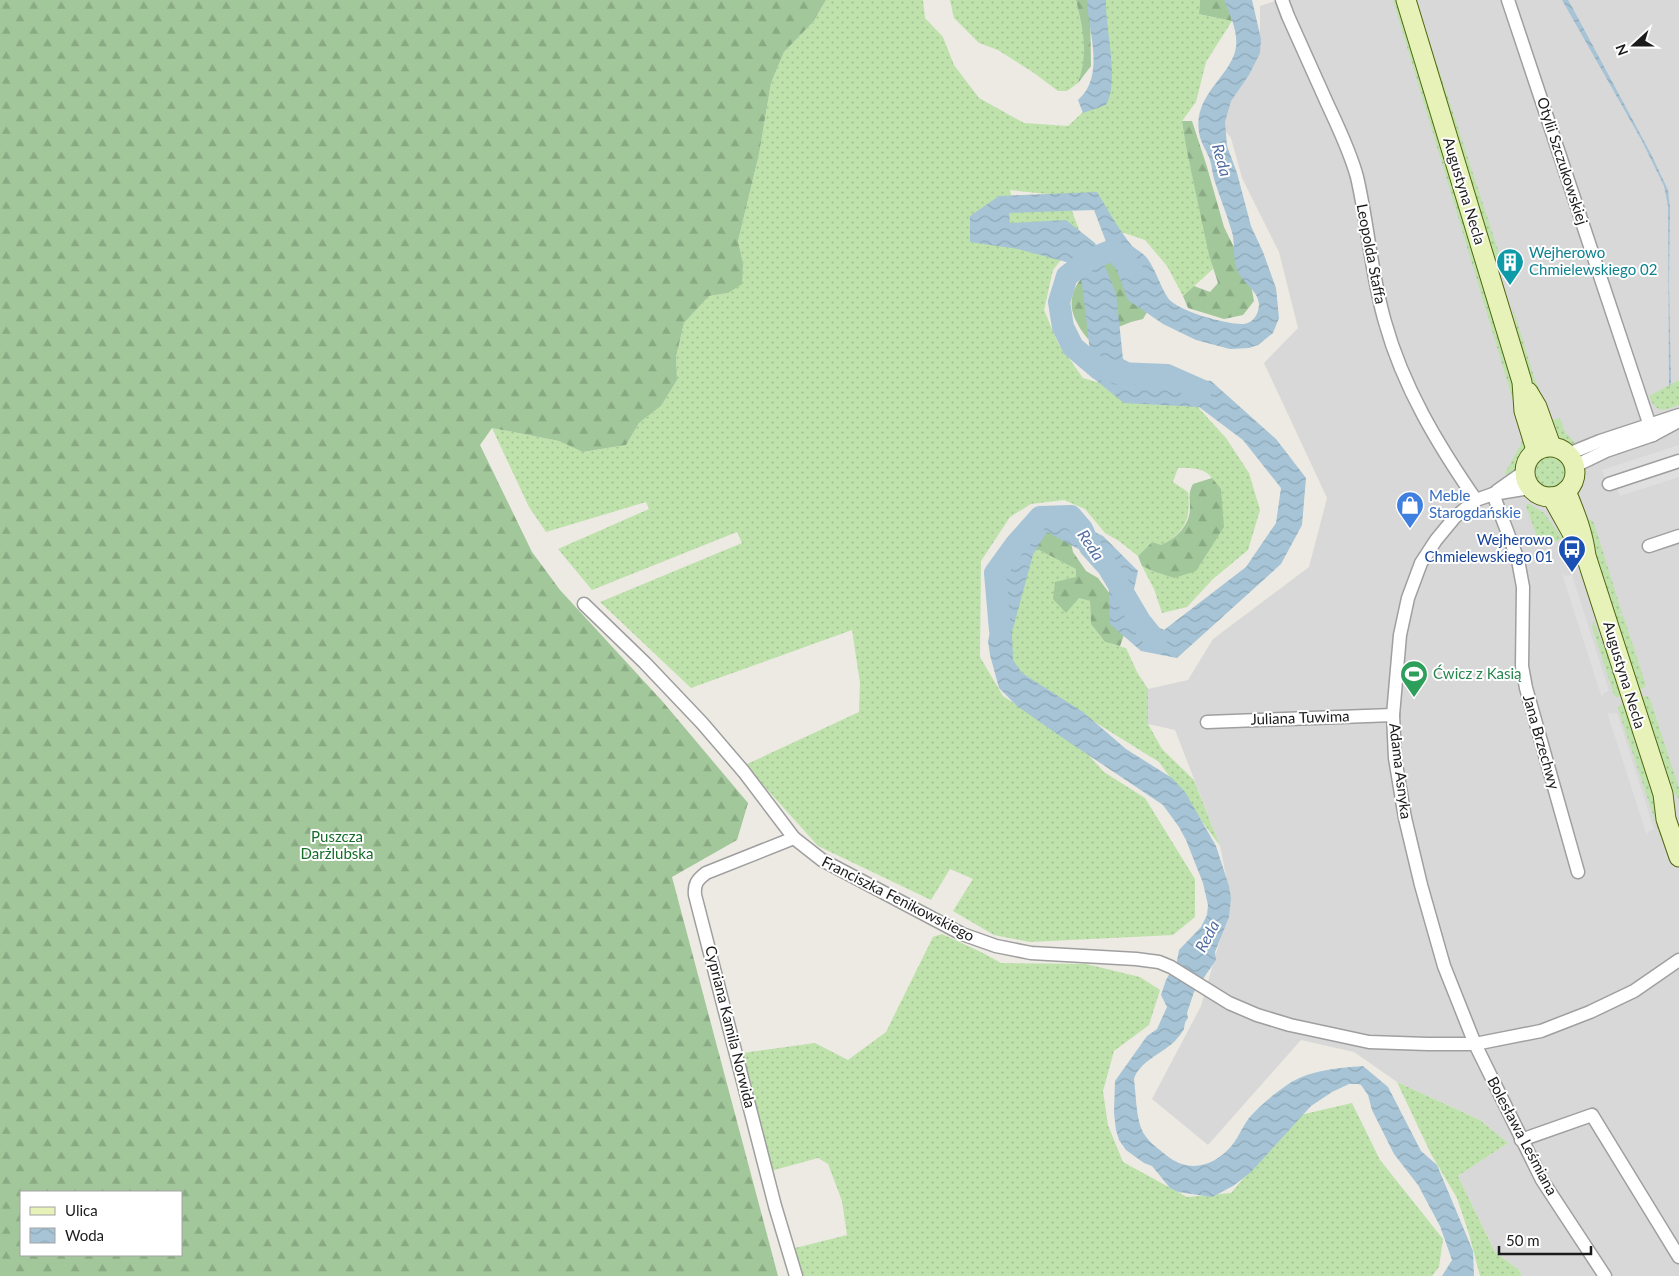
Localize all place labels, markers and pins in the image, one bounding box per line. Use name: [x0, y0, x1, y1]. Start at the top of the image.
place label: Wejherowo Chmielewskiego 02: [1529, 243, 1657, 278]
building icon: Wejherowo Chmielewskiego 02: [1495, 247, 1525, 286]
place label: Meble Starogdańskie: [1429, 486, 1521, 521]
shop icon: Meble Starogdańskie: [1395, 490, 1425, 529]
place label: Wejherowo Chmielewskiego 01: [1425, 530, 1553, 565]
bus stop icon: Wejherowo Chmielewskiego 01: [1557, 534, 1587, 573]
sports icon: Ćwicz z Kasią: [1399, 659, 1429, 698]
place label: Ćwicz z Kasią: [1433, 664, 1522, 682]

